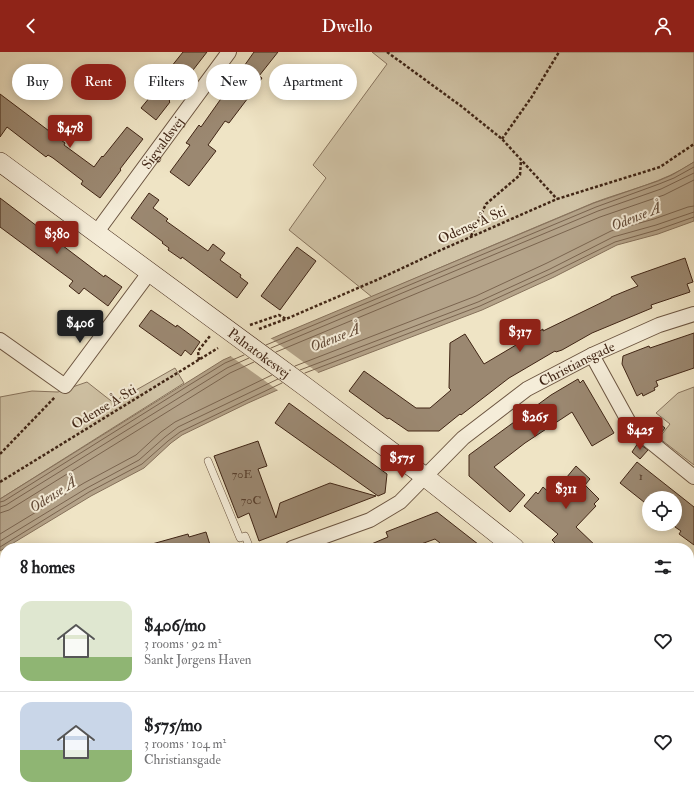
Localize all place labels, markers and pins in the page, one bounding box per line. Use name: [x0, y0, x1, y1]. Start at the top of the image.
pin: $478: [46, 115, 94, 149]
pin: $380: [33, 221, 81, 255]
pin: $406: [56, 310, 104, 344]
pin: $317: [496, 319, 544, 353]
pin: $265: [511, 404, 559, 438]
pin: $425: [616, 417, 664, 451]
pin: $575: [378, 445, 426, 479]
pin: $311: [542, 476, 590, 510]

